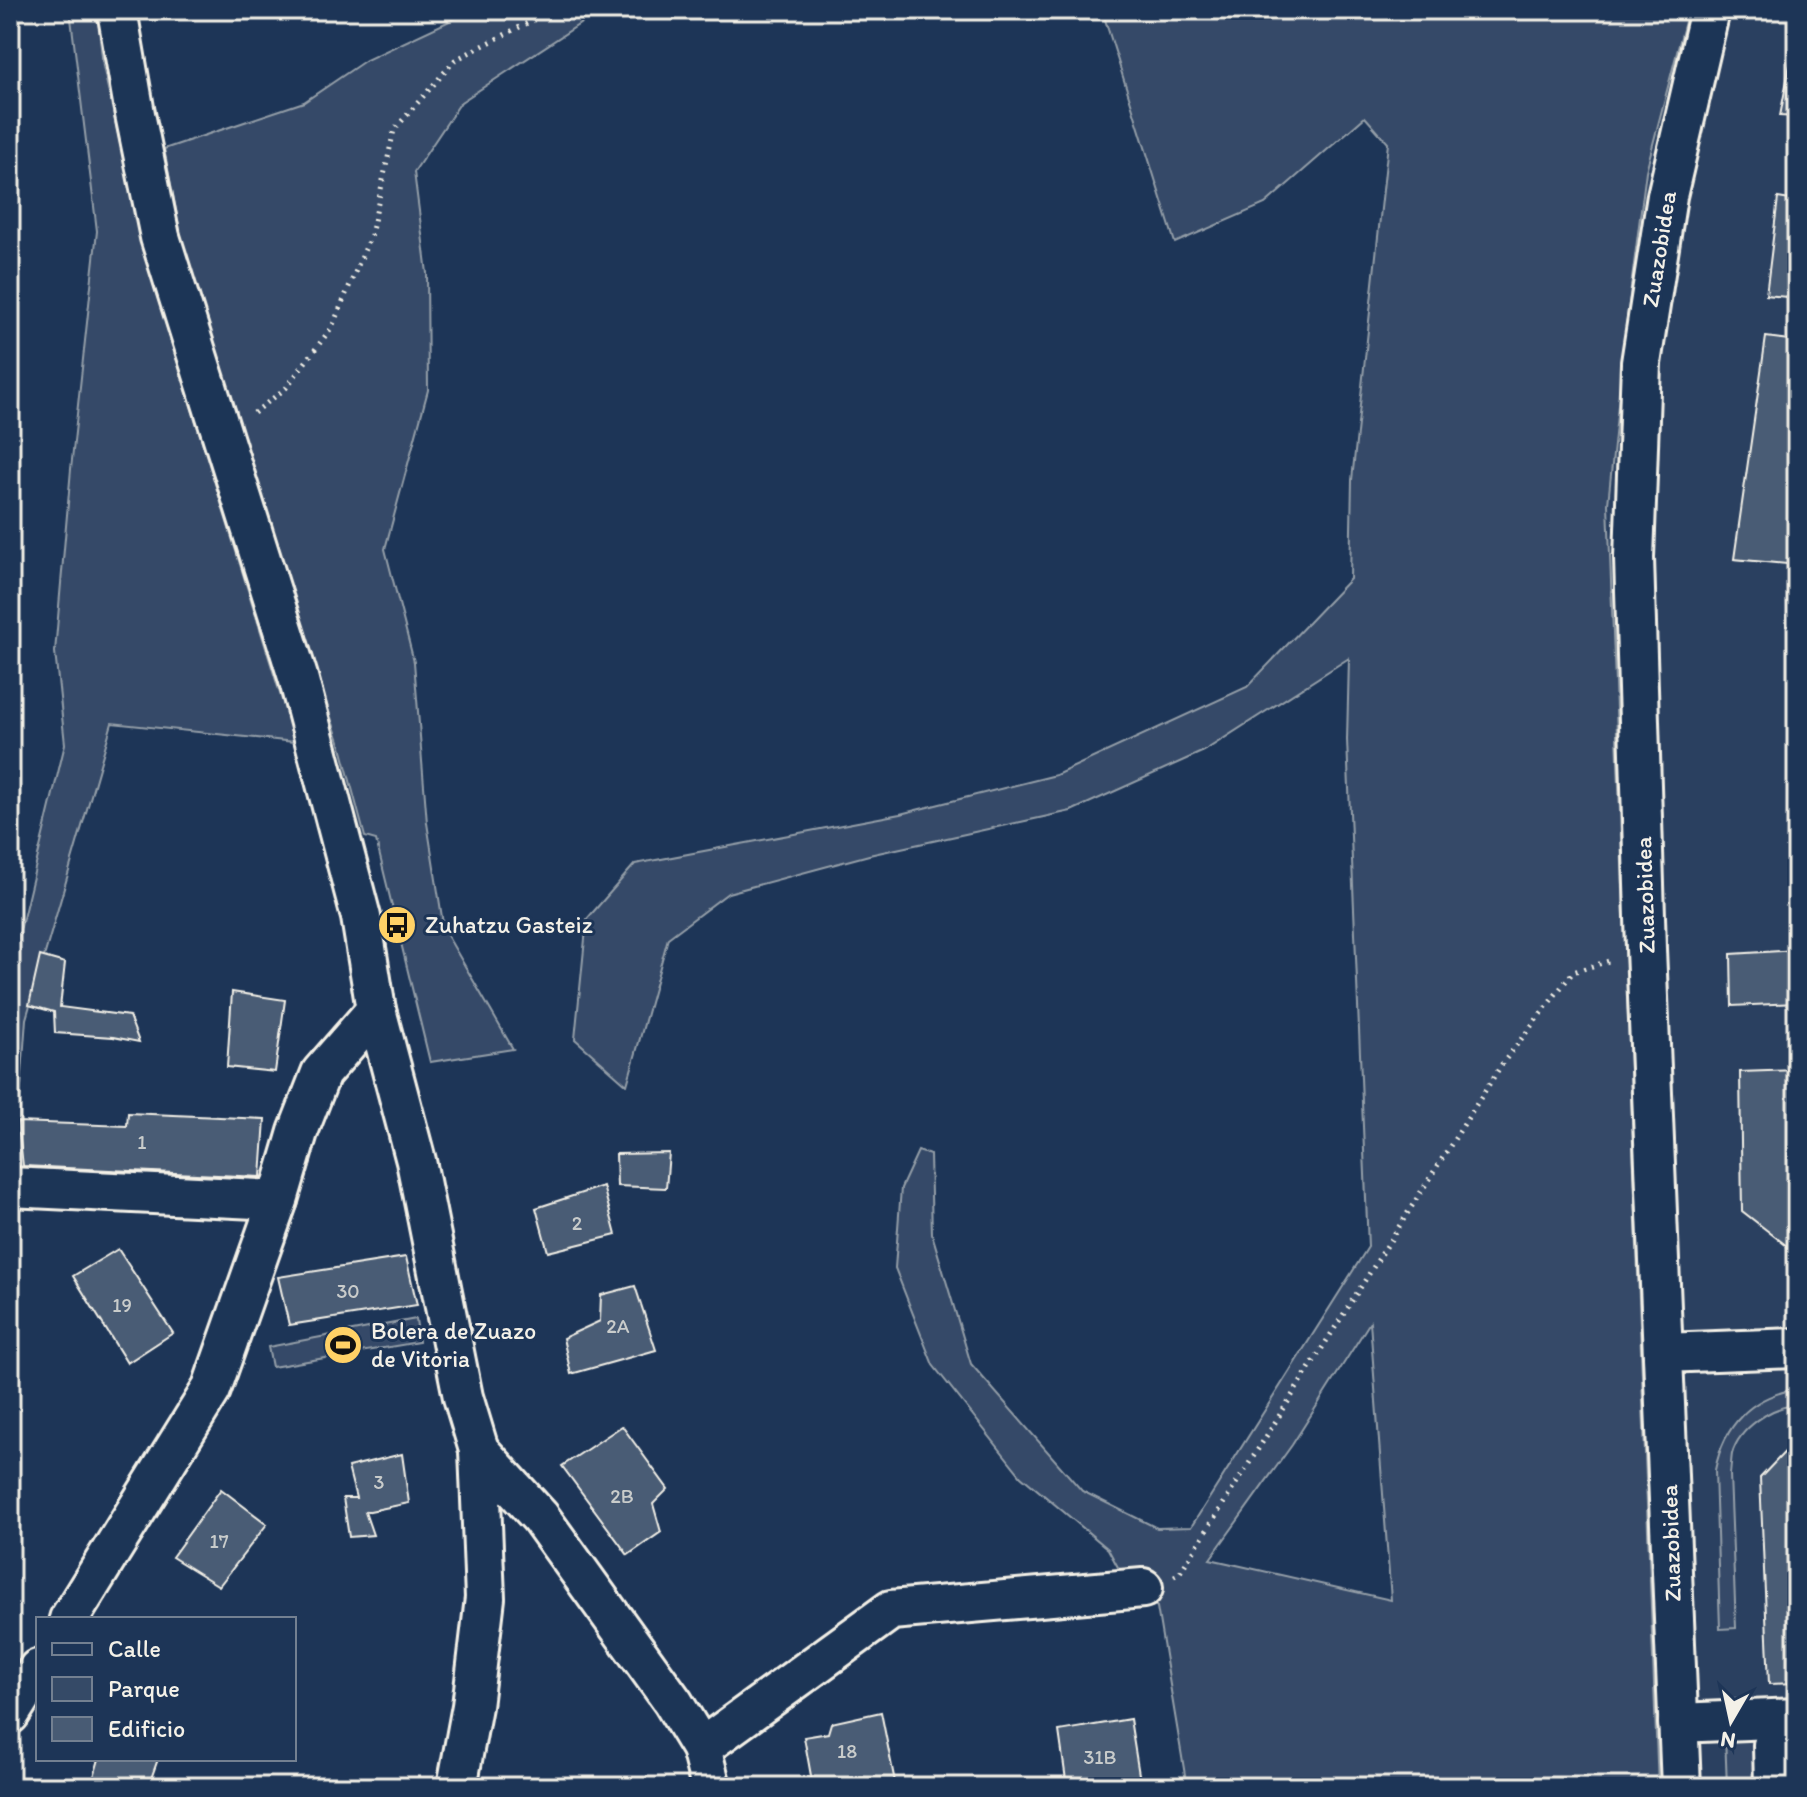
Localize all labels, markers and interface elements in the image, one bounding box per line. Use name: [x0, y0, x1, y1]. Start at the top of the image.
street label: Zuazobidea: [1635, 188, 1682, 309]
street label: Zuazobidea: [1628, 835, 1661, 954]
bus stop icon: Zuhatzu Gasteiz: [376, 904, 418, 946]
place label: Zuhatzu Gasteiz: [425, 910, 593, 939]
house number: 1: [137, 1130, 147, 1154]
house number: 2: [572, 1211, 583, 1235]
house number: 30: [336, 1279, 360, 1303]
house number: 19: [112, 1293, 132, 1317]
house number: 2A: [606, 1314, 630, 1338]
place label: Bolera de Zuazo de Vitoria: [371, 1316, 536, 1373]
sports icon: Bolera de Zuazo de Vitoria: [322, 1324, 364, 1366]
house number: 3: [374, 1470, 385, 1494]
street label: Zuazobidea: [1654, 1483, 1687, 1602]
house number: 2B: [610, 1484, 634, 1508]
house number: 17: [209, 1529, 229, 1553]
legend: [36, 1617, 296, 1761]
text: Calle: [108, 1634, 161, 1663]
text: Parque: [108, 1674, 180, 1703]
north arrow: [1691, 1681, 1771, 1761]
text: Edificio: [108, 1714, 185, 1743]
text: N: [1718, 1726, 1737, 1755]
house number: 18: [837, 1739, 857, 1763]
house number: 31B: [1083, 1745, 1117, 1769]

